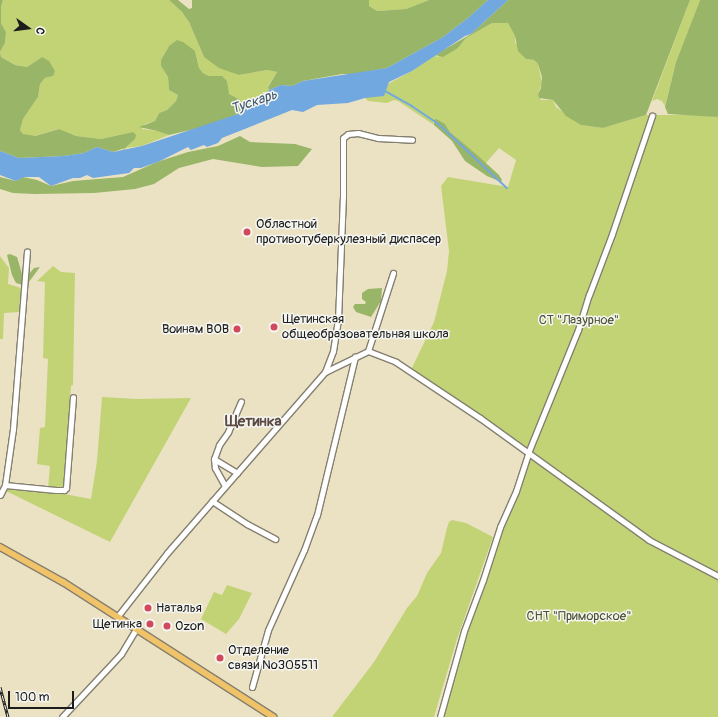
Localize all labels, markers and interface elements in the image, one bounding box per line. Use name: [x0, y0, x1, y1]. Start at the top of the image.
north arrow: [8, 8, 48, 48]
text: С: [33, 26, 47, 36]
water label: Тускарь: [229, 86, 279, 118]
place label: Областной противотуберкулезный диспасер: [256, 217, 441, 248]
marker: Областной противотуберкулезный диспасер: [241, 226, 253, 238]
place label: Щетинская общеобразовательная школа: [282, 312, 449, 343]
park label: СТ "Лазурное": [539, 312, 619, 328]
place label: Воинам ВОВ: [162, 321, 229, 337]
marker: Щетинская общеобразовательная школа: [269, 322, 279, 332]
marker: Воинам ВОВ: [232, 324, 242, 334]
district label: Щетинка: [224, 413, 282, 431]
place label: Наталья: [156, 600, 202, 616]
marker: Наталья: [143, 603, 153, 613]
park label: СНТ "Приморское": [527, 608, 631, 624]
place label: Щетинка: [92, 616, 142, 632]
place label: Ozon: [175, 618, 204, 634]
marker: Щетинка: [145, 619, 155, 629]
marker: Ozon: [162, 621, 172, 631]
place label: Отделение связи №305511: [228, 643, 318, 674]
marker: Отделение связи №305511: [215, 653, 225, 663]
scale bar: [10, 683, 76, 709]
text: 100 m: [15, 690, 49, 705]

